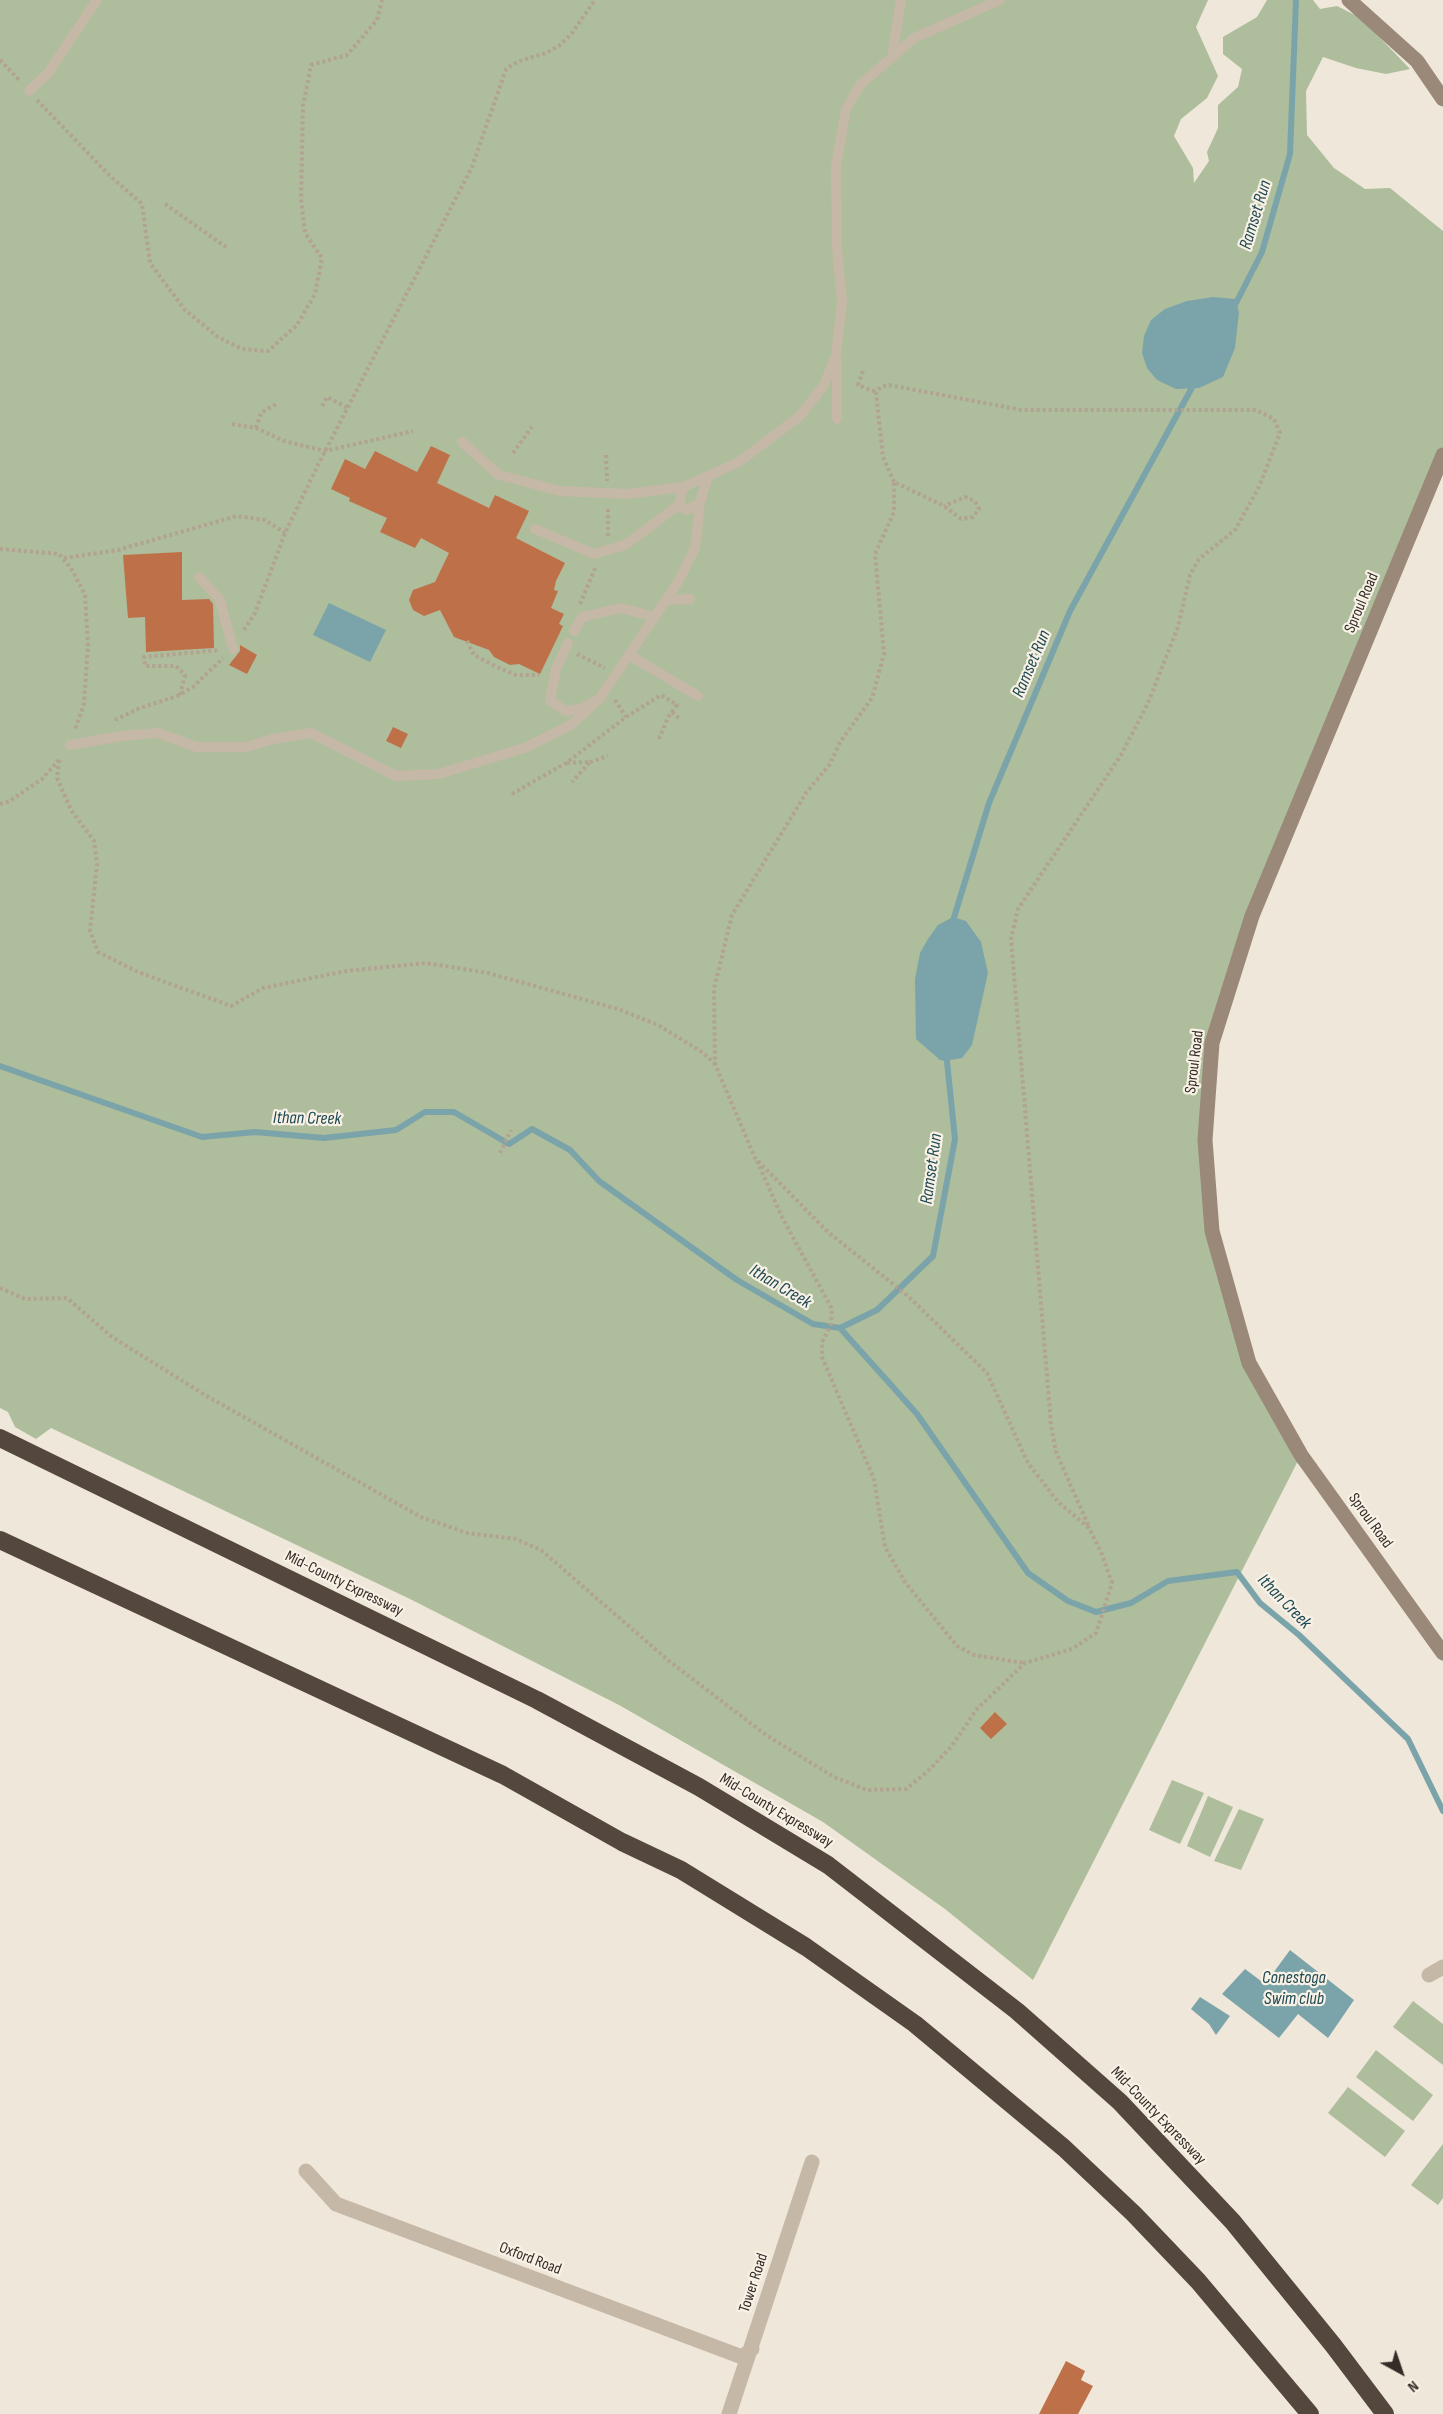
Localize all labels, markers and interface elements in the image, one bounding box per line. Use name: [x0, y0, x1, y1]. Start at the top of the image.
water label: Ramset Run: [1235, 178, 1277, 252]
street label: Sproul Road: [1341, 570, 1383, 636]
water label: Ramset Run: [1008, 627, 1056, 701]
street label: Sproul Road: [1182, 1029, 1208, 1095]
water label: Ithan Creek: [273, 1108, 341, 1130]
water label: Ramset Run: [916, 1132, 948, 1206]
water label: Ithan Creek: [745, 1260, 815, 1314]
street label: Sproul Road: [1344, 1490, 1396, 1552]
street label: Mid-County Expressway: [282, 1547, 406, 1621]
water label: Ithan Creek: [1253, 1570, 1315, 1634]
street label: Mid-County Expressway: [716, 1770, 836, 1852]
water label: Conestoga Swim club: [1262, 1967, 1326, 2010]
street label: Mid-County Expressway: [1106, 2063, 1210, 2169]
street label: Oxford Road: [496, 2238, 564, 2280]
street label: Tower Road: [735, 2251, 773, 2315]
north arrow: [1371, 2342, 1431, 2402]
text: N: [1404, 2376, 1422, 2396]

